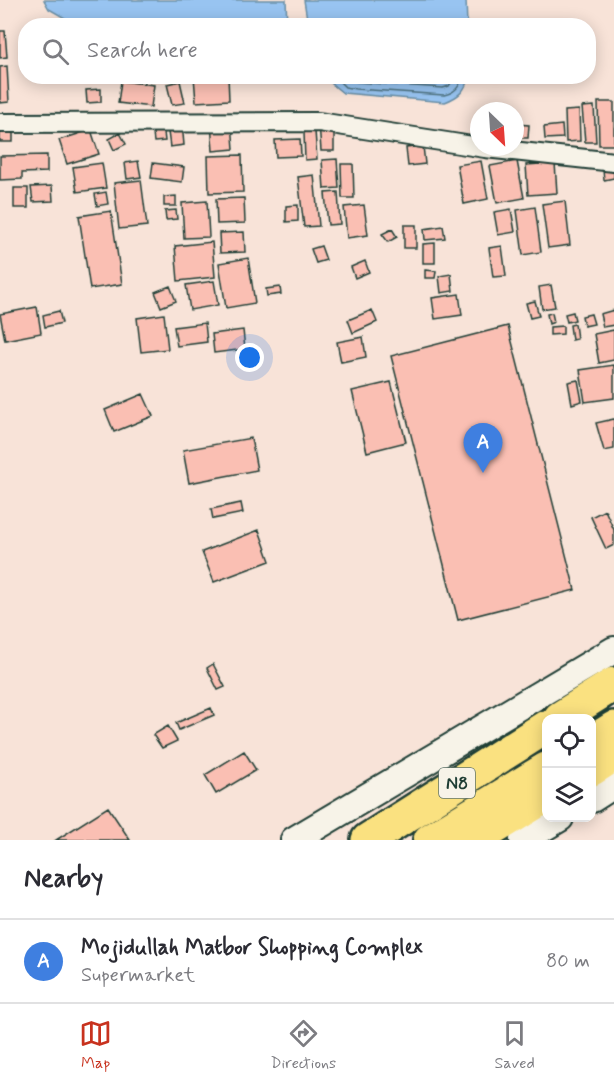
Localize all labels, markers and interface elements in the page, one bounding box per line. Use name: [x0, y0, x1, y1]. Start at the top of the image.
search box: [18, 18, 596, 84]
icon: search: [39, 35, 72, 68]
text: Search here: [87, 37, 198, 65]
north arrow: [470, 102, 524, 156]
your location: [235, 343, 264, 372]
pin: A: [464, 424, 502, 473]
map controls: [542, 714, 596, 822]
button: locate: [542, 714, 596, 768]
road number: N8: [439, 768, 475, 798]
button: layers: [542, 768, 596, 822]
text: Nearby: [24, 862, 103, 896]
text: Mojidullah Matbor Shopping Complex: [81, 934, 423, 962]
text: A: [37, 948, 50, 975]
text: 80 m: [546, 948, 590, 975]
text: Supermarket: [81, 962, 195, 989]
tab: Map: [79, 1017, 112, 1074]
tab: Directions: [270, 1017, 336, 1074]
tab: Saved: [494, 1017, 535, 1074]

